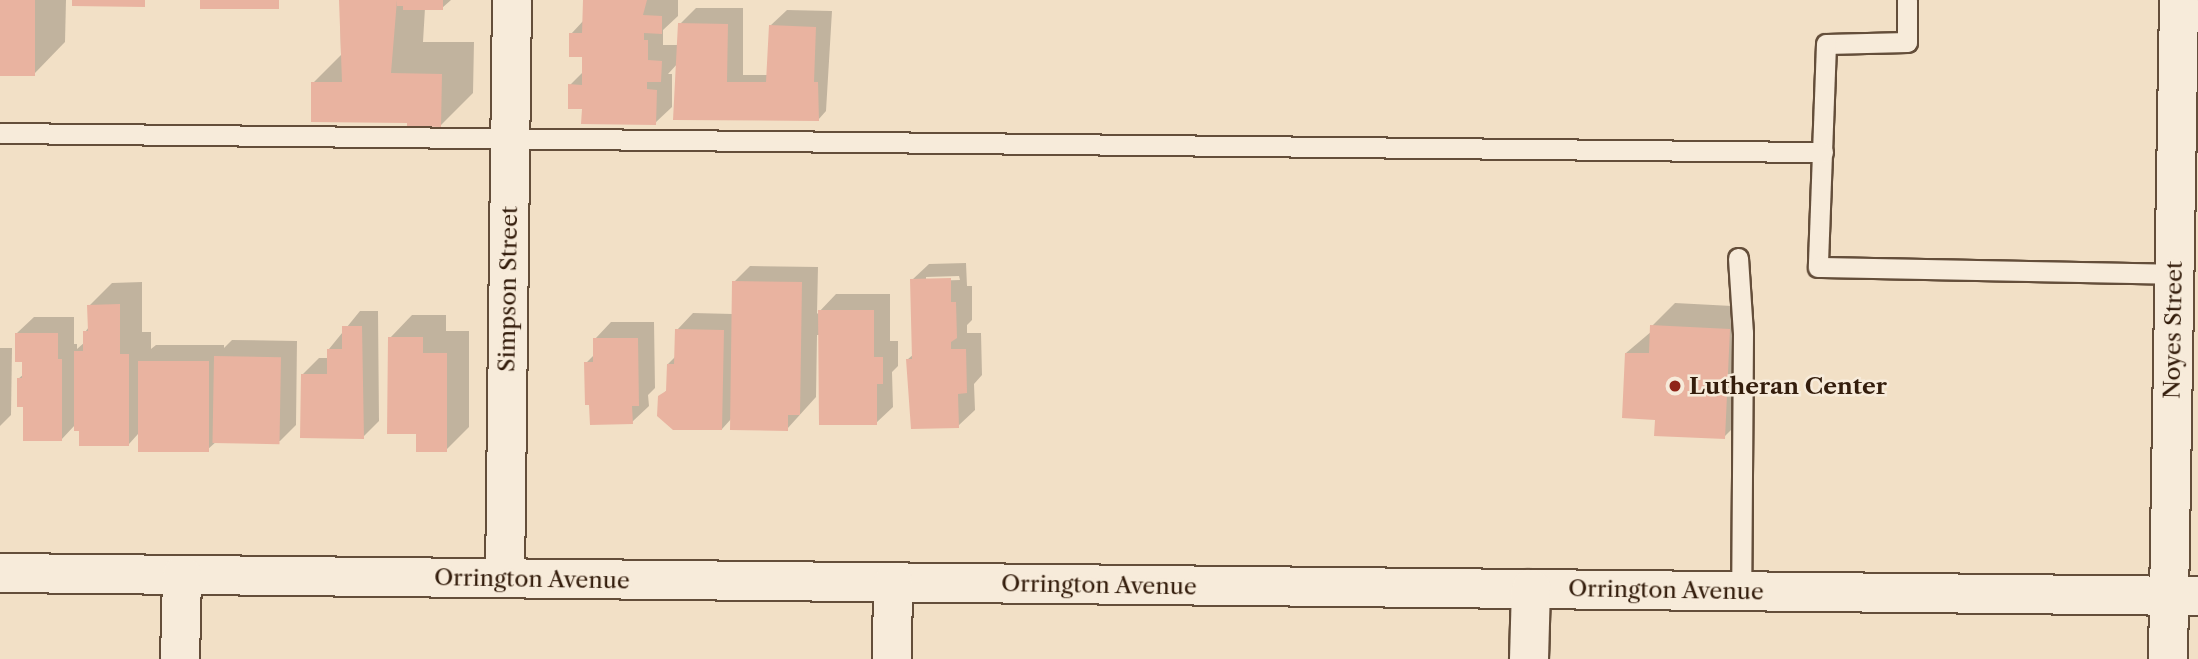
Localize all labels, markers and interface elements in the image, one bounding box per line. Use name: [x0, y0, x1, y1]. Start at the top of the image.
street label: Simpson Street: [493, 206, 523, 372]
street label: Noyes Street: [2158, 261, 2188, 399]
place label: Lutheran Center: [1689, 372, 1887, 400]
marker: Lutheran Center: [1667, 378, 1683, 394]
street label: Orrington Avenue: [434, 563, 630, 595]
street label: Orrington Avenue: [1001, 569, 1197, 601]
street label: Orrington Avenue: [1568, 574, 1764, 606]

